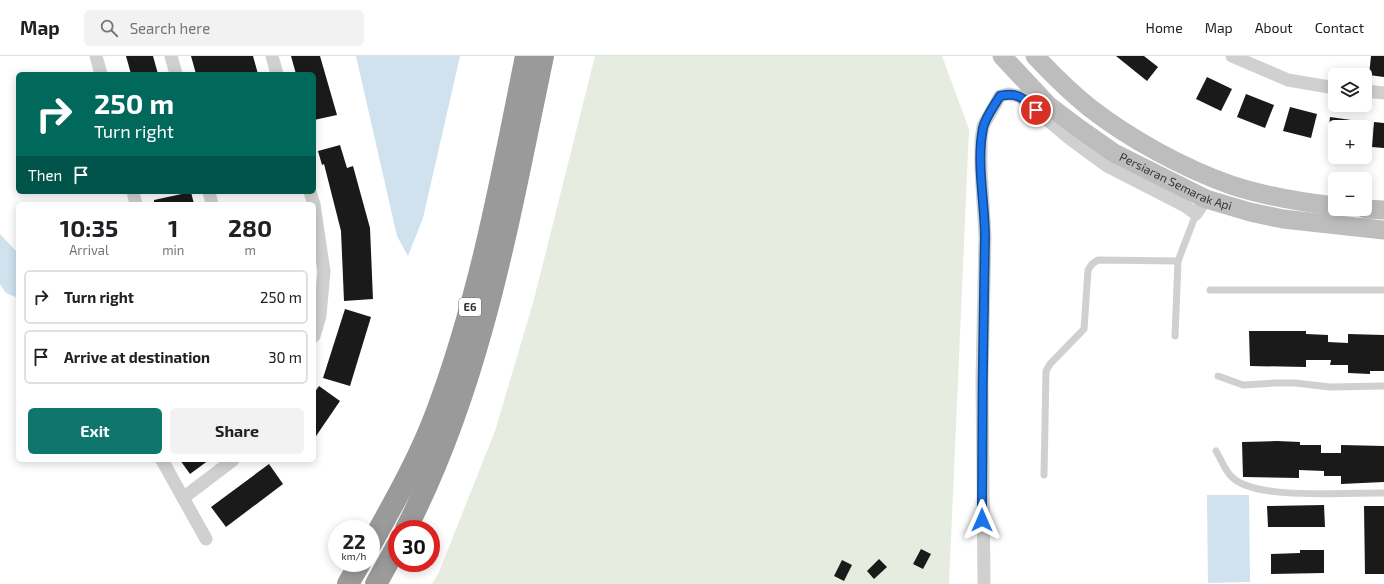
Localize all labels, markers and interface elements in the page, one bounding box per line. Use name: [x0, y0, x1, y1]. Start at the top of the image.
search box: [84, 10, 364, 46]
text: Map: [20, 16, 60, 39]
icon: search: [98, 17, 120, 39]
text: Search here: [130, 19, 210, 37]
text: Home: [1146, 19, 1183, 36]
text: Map: [1205, 19, 1233, 36]
text: About: [1255, 19, 1293, 36]
text: Contact: [1315, 19, 1364, 36]
map controls: [1328, 68, 1372, 216]
button: layers: [1328, 68, 1372, 112]
text: 250 m: [94, 86, 174, 120]
icon: right: [28, 88, 80, 140]
pin: [1019, 93, 1053, 127]
icon: arrive: [1025, 99, 1047, 121]
text: Turn right: [94, 120, 174, 142]
button: +: [1328, 120, 1372, 164]
street label: Persiaran Semarak Api: [1117, 149, 1234, 212]
icon: arrive: [70, 164, 92, 186]
text: Then: [28, 166, 62, 184]
button: −: [1328, 172, 1372, 216]
text: 10:35: [60, 213, 118, 242]
text: 1: [168, 213, 178, 242]
text: 280: [228, 213, 272, 242]
text: Arrival: [69, 242, 109, 258]
text: min: [162, 242, 184, 258]
text: m: [244, 242, 256, 258]
icon: right: [30, 286, 52, 308]
text: Turn right: [64, 288, 134, 306]
text: 250 m: [260, 288, 302, 306]
road number: E6: [459, 298, 481, 316]
icon: arrive: [30, 346, 52, 368]
text: Arrive at destination: [64, 348, 210, 366]
text: 30 m: [268, 348, 302, 366]
button: Exit: [28, 408, 162, 454]
button: Share: [170, 408, 304, 454]
position arrow: [961, 499, 1003, 541]
speed limit sign: 30: [388, 520, 440, 572]
text: 22: [342, 529, 366, 553]
text: km/h: [342, 550, 366, 562]

